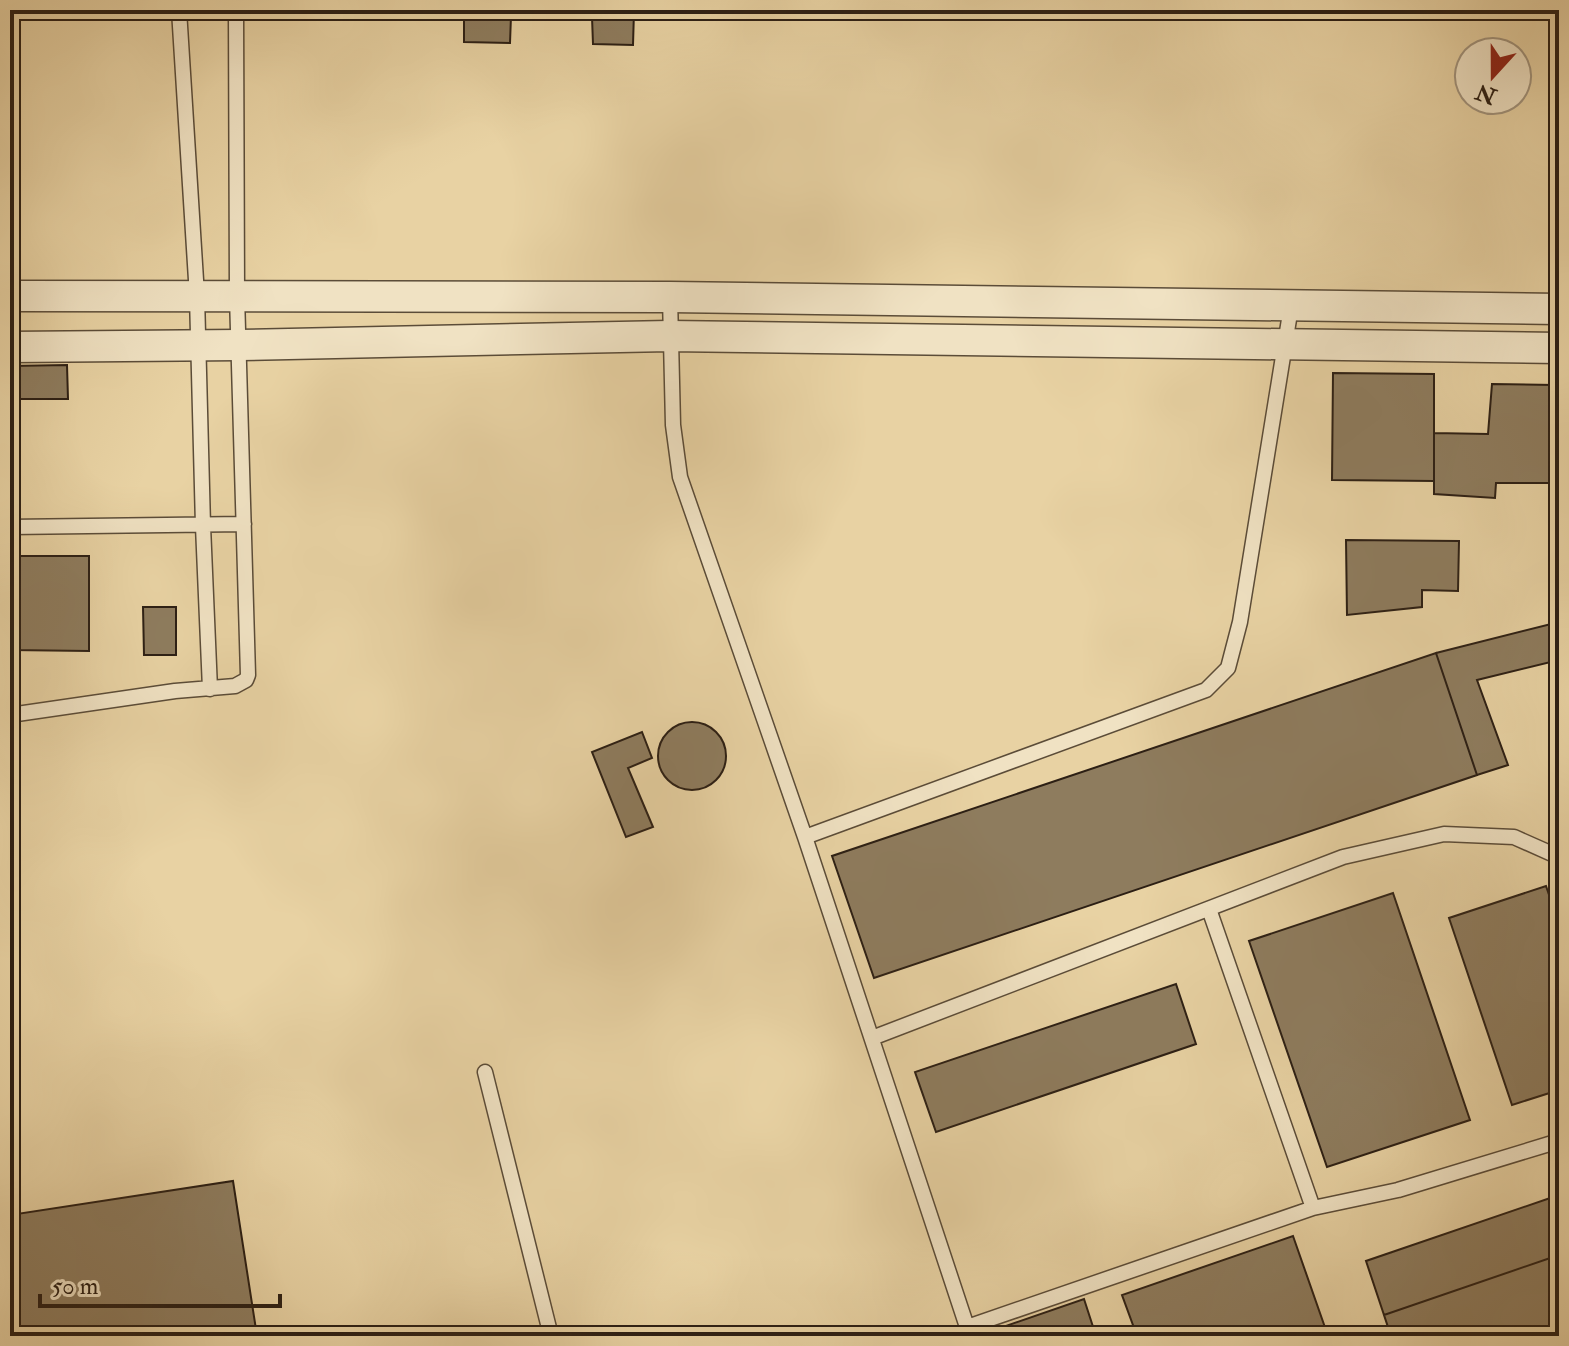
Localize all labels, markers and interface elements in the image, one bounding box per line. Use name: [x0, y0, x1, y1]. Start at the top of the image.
north arrow: [1453, 36, 1533, 116]
text: N: [1472, 77, 1501, 111]
scale bar: [40, 1258, 280, 1308]
text: 50 m: [52, 1271, 99, 1302]

